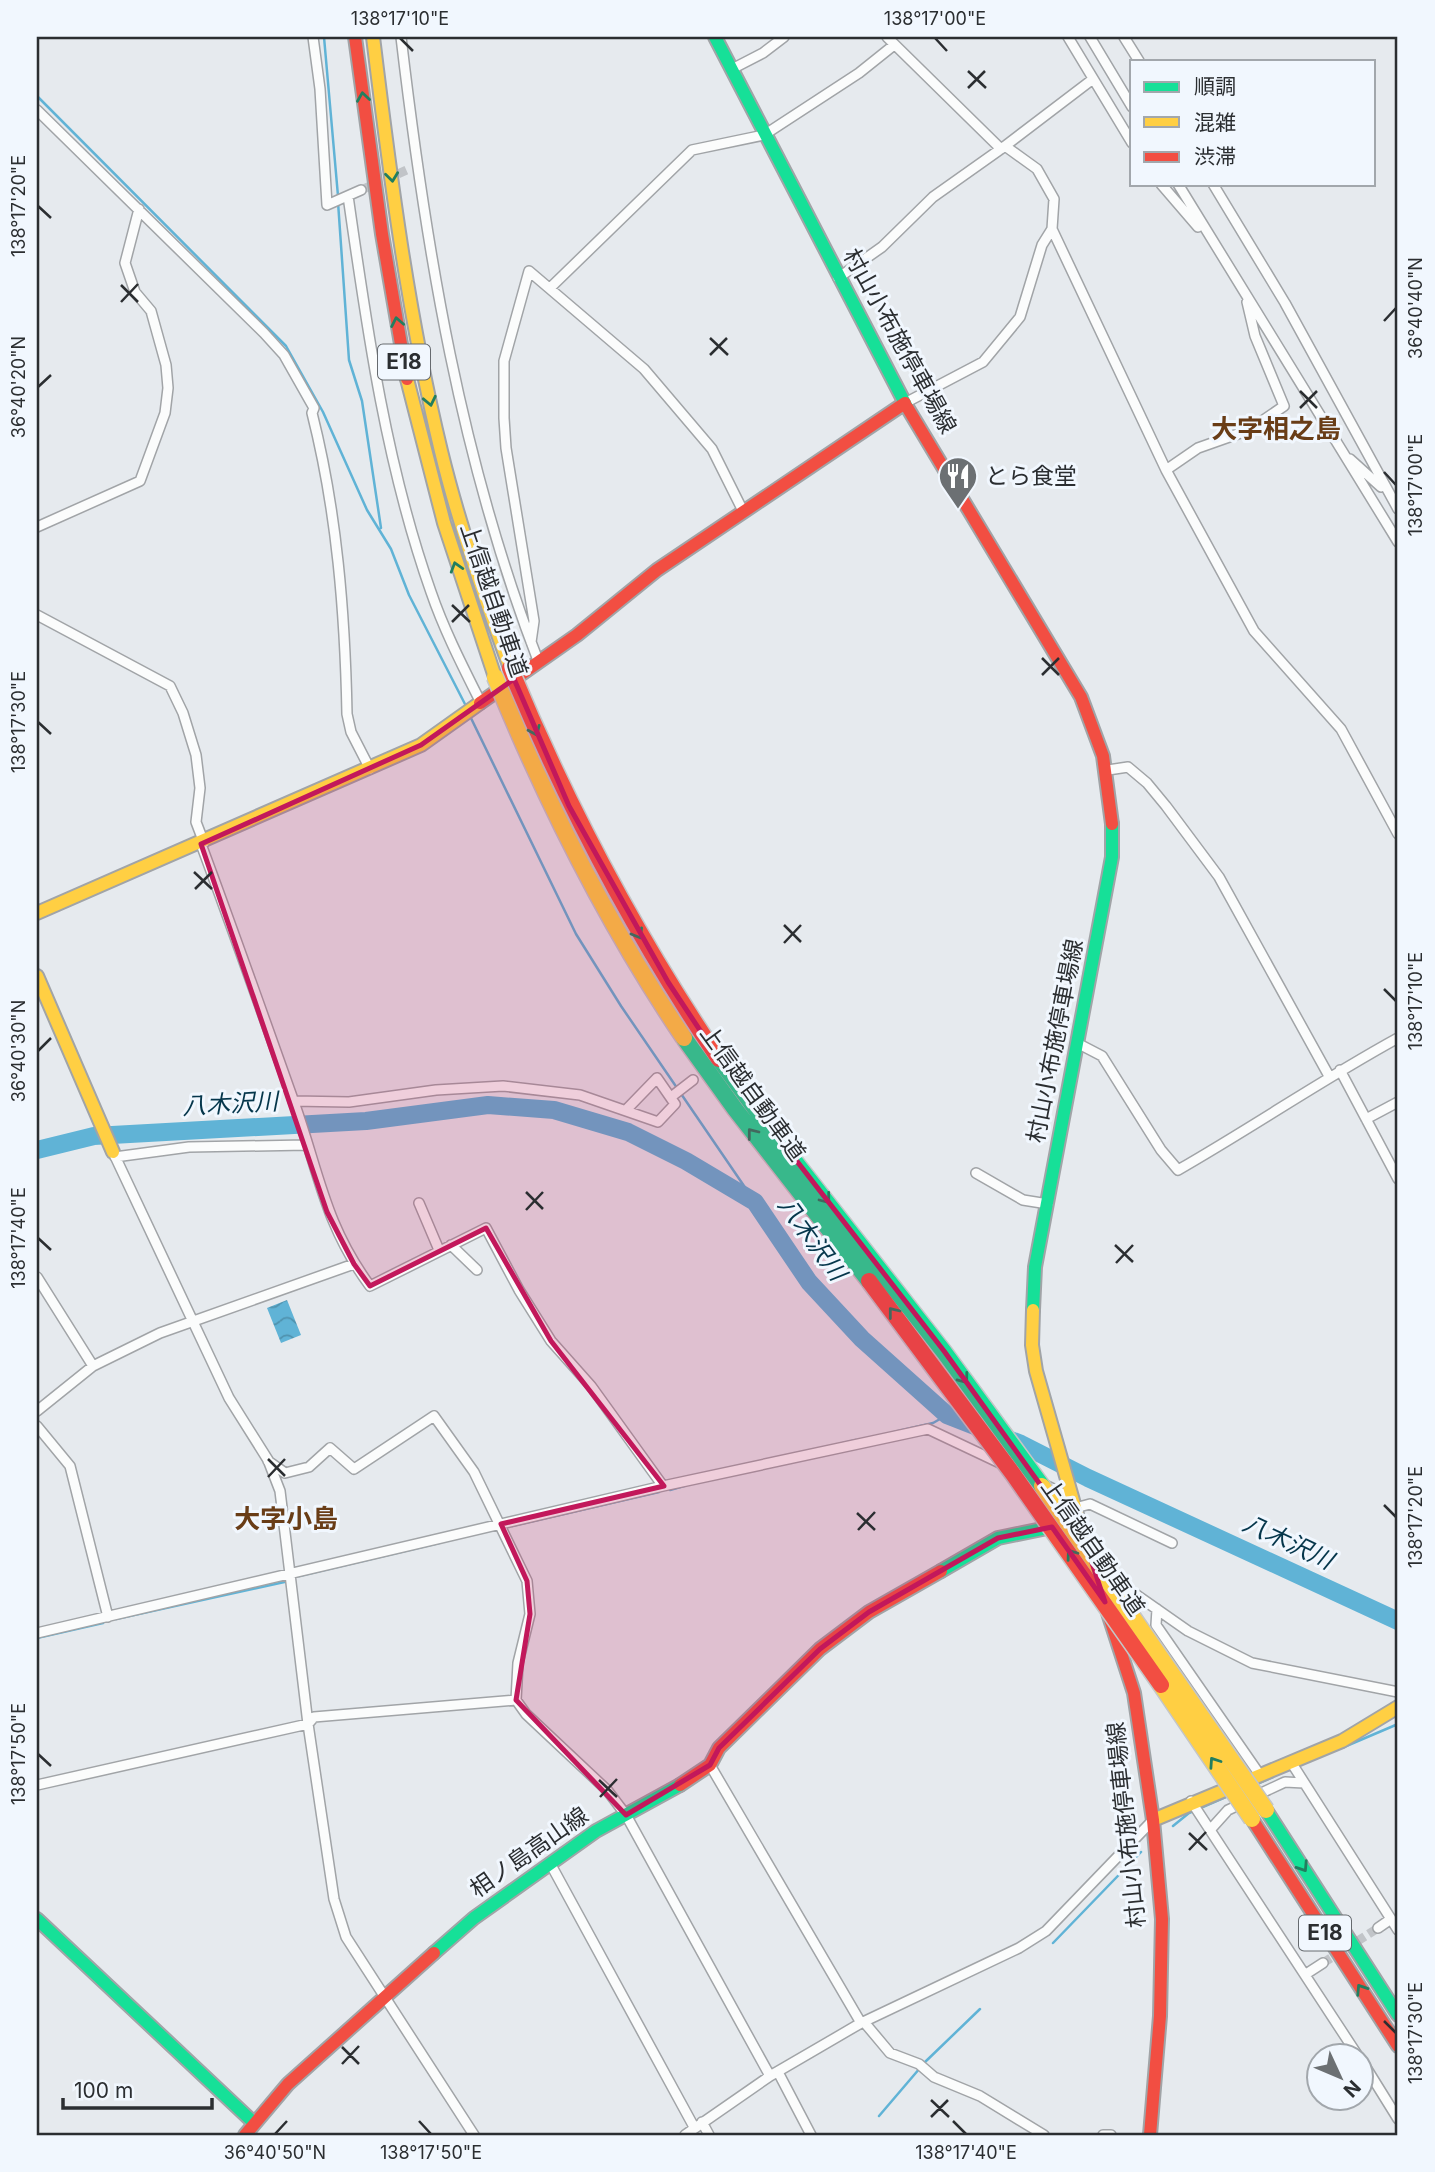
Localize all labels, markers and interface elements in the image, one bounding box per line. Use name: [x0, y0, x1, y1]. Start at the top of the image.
text: 138°17'10"E: [351, 8, 449, 29]
text: 138°17'00"E: [884, 8, 986, 29]
legend: [1130, 60, 1376, 186]
text: 順調: [1194, 74, 1236, 99]
one-way arrow: [356, 91, 371, 103]
text: 混雑: [1194, 110, 1236, 135]
text: 渋滞: [1194, 144, 1236, 169]
text: 138°17'20"E: [8, 155, 29, 257]
one-way arrow: [385, 171, 400, 183]
street label: 村山小布施停車場線: [838, 244, 962, 438]
text: 36°40'40"N: [1405, 257, 1426, 359]
one-way arrow: [390, 316, 405, 328]
text: 36°40'20"N: [8, 336, 29, 438]
road number: E18: [378, 344, 430, 380]
one-way arrow: [422, 395, 437, 407]
district label: 大字相之島: [1211, 413, 1341, 444]
text: 138°17'00"E: [1405, 434, 1426, 536]
restaurant icon: とら食堂: [937, 455, 979, 510]
place label: とら食堂: [985, 462, 1077, 490]
street label: 上信越自動車道: [455, 519, 533, 681]
one-way arrow: [450, 561, 465, 573]
text: 138°17'30"E: [8, 671, 29, 773]
one-way arrow: [527, 724, 541, 736]
one-way arrow: [630, 926, 643, 939]
street label: 村山小布施停車場線: [1022, 937, 1088, 1145]
text: 138°17'10"E: [1405, 952, 1426, 1050]
text: 36°40'30"N: [8, 1000, 29, 1102]
street label: 上信越自動車道: [694, 1020, 812, 1166]
water label: 八木沢川: [181, 1086, 282, 1120]
one-way arrow: [748, 1128, 761, 1140]
text: 138°17'40"E: [8, 1187, 29, 1289]
water label: 八木沢川: [772, 1191, 854, 1288]
one-way arrow: [817, 1191, 830, 1204]
one-way arrow: [888, 1307, 901, 1320]
one-way arrow: [956, 1372, 969, 1384]
text: 138°17'20"E: [1405, 1466, 1426, 1568]
street label: 上信越自動車道: [1035, 1473, 1151, 1621]
district label: 大字小島: [234, 1503, 338, 1534]
water label: 八木沢川: [1239, 1508, 1341, 1576]
one-way arrow: [1067, 1549, 1079, 1562]
text: 138°17'50"E: [8, 1703, 29, 1805]
street label: 村山小布施停車場線: [1101, 1721, 1151, 1929]
one-way arrow: [1210, 1757, 1222, 1770]
street label: 相ノ島高山線: [464, 1801, 594, 1903]
one-way arrow: [1294, 1860, 1307, 1873]
road number: E18: [1299, 1916, 1351, 1951]
text: 138°17'30"E: [1405, 1982, 1426, 2084]
one-way arrow: [1357, 1984, 1370, 1997]
north arrow: [1306, 2042, 1376, 2112]
scale bar: [63, 2067, 212, 2111]
text: N: [1339, 2075, 1365, 2102]
text: 100 m: [74, 2078, 133, 2103]
text: 36°40'50"N: [224, 2142, 326, 2163]
text: 138°17'50"E: [380, 2142, 482, 2163]
text: 138°17'40"E: [915, 2142, 1017, 2163]

